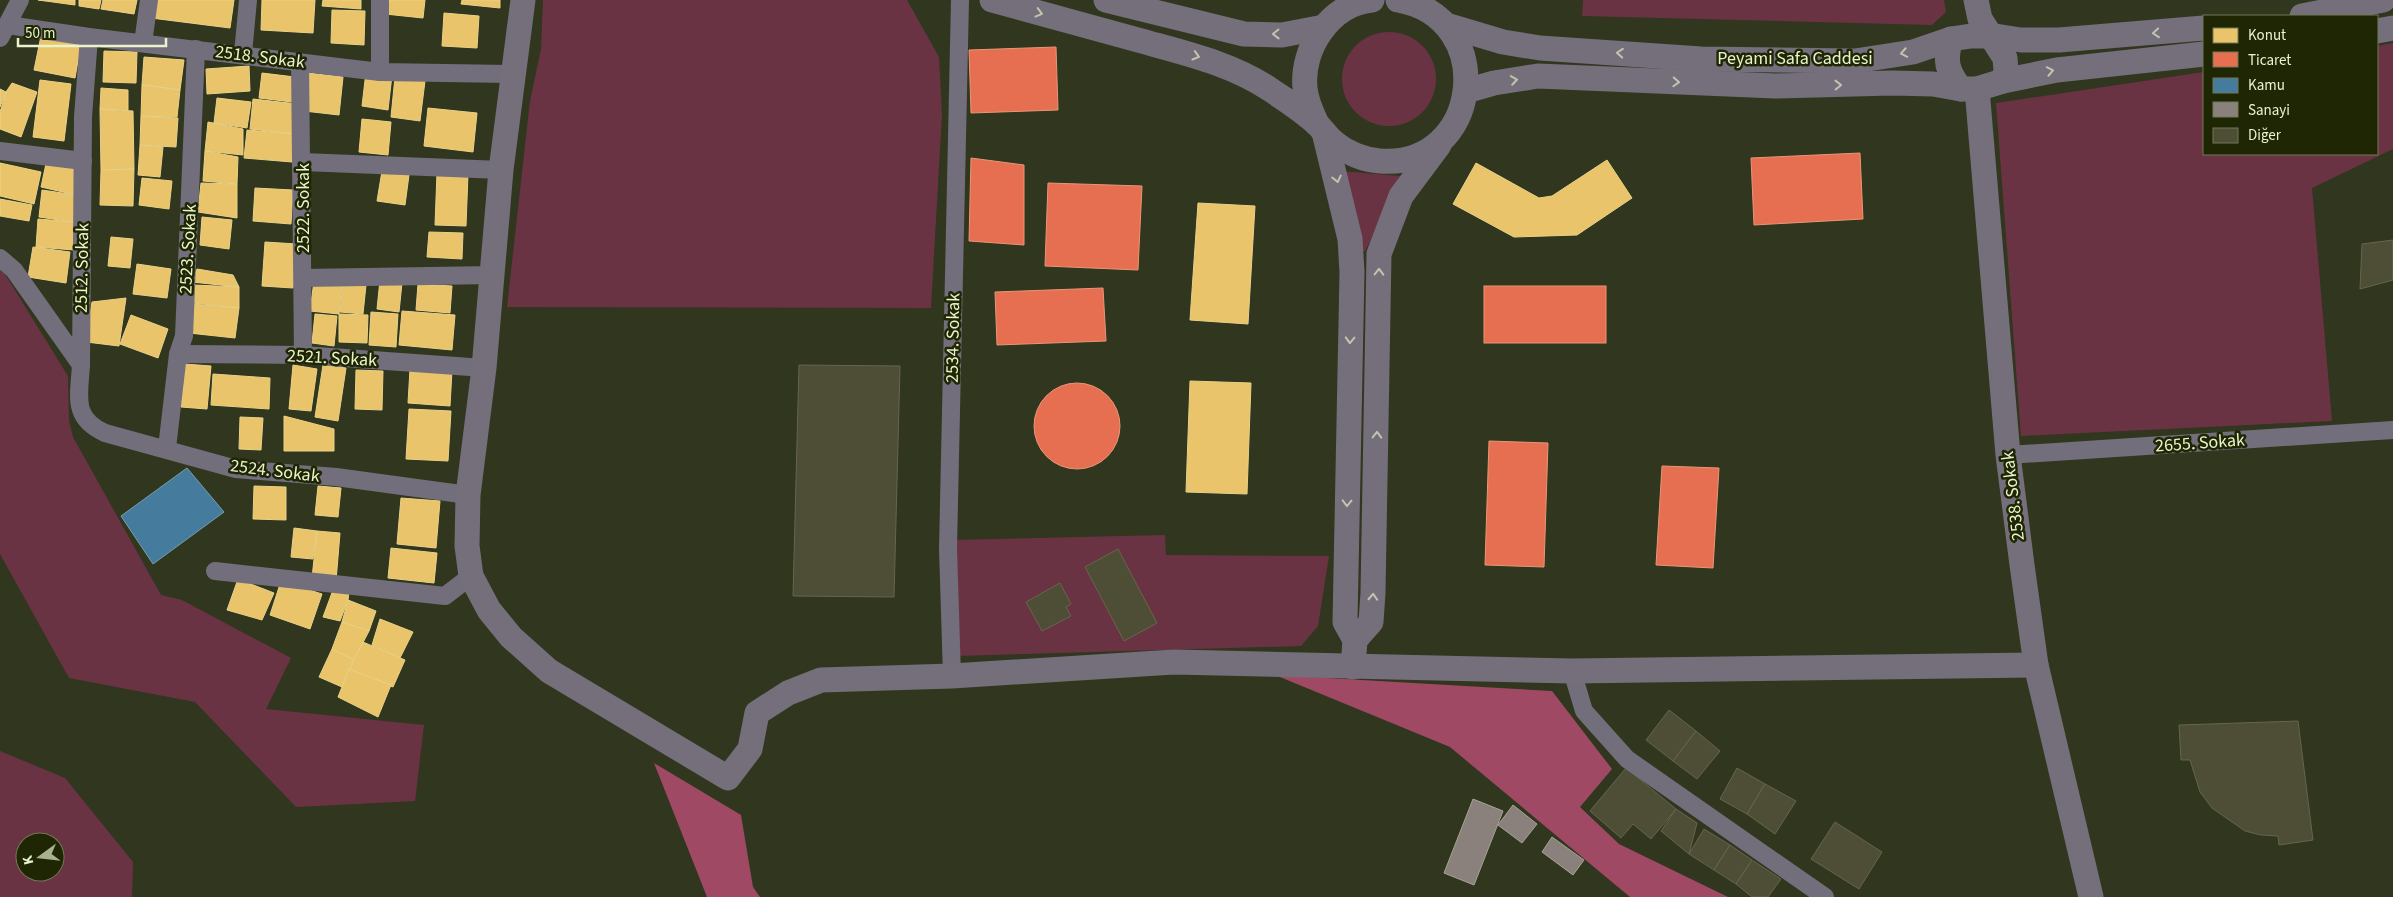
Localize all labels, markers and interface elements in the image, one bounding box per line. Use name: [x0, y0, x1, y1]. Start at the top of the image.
one-way arrow: [1035, 7, 1044, 18]
scale bar: [18, 15, 165, 47]
legend: [2203, 15, 2378, 155]
text: 50 m: [25, 23, 55, 44]
text: Konut: [2248, 25, 2286, 46]
one-way arrow: [2151, 27, 2159, 38]
one-way arrow: [1271, 29, 1279, 40]
street label: 2518. Sokak: [214, 39, 306, 75]
street label: Peyami Safa Caddesi: [1717, 46, 1873, 71]
one-way arrow: [1616, 48, 1624, 59]
one-way arrow: [1900, 48, 1909, 58]
text: Ticaret: [2248, 50, 2291, 71]
one-way arrow: [1191, 51, 1200, 61]
one-way arrow: [2046, 67, 2055, 77]
one-way arrow: [1509, 75, 1518, 85]
text: Kamu: [2248, 75, 2285, 96]
one-way arrow: [1672, 77, 1680, 87]
one-way arrow: [1835, 80, 1843, 90]
text: Sanayi: [2248, 100, 2290, 121]
text: Diğer: [2248, 125, 2282, 146]
street label: 2522. Sokak: [291, 163, 316, 253]
one-way arrow: [1331, 175, 1342, 184]
street label: 2523. Sokak: [173, 203, 203, 295]
street label: 2512. Sokak: [69, 223, 95, 313]
one-way arrow: [1373, 268, 1384, 276]
street label: 2534. Sokak: [940, 293, 966, 383]
one-way arrow: [1345, 336, 1355, 344]
street label: 2521. Sokak: [286, 343, 378, 373]
street label: 2655. Sokak: [2154, 427, 2246, 459]
one-way arrow: [1371, 430, 1382, 438]
street label: 2538. Sokak: [1995, 450, 2031, 542]
street label: 2524. Sokak: [229, 453, 321, 489]
one-way arrow: [1342, 499, 1352, 507]
one-way arrow: [1367, 593, 1378, 601]
north arrow: [15, 832, 65, 882]
text: K: [18, 853, 39, 867]

